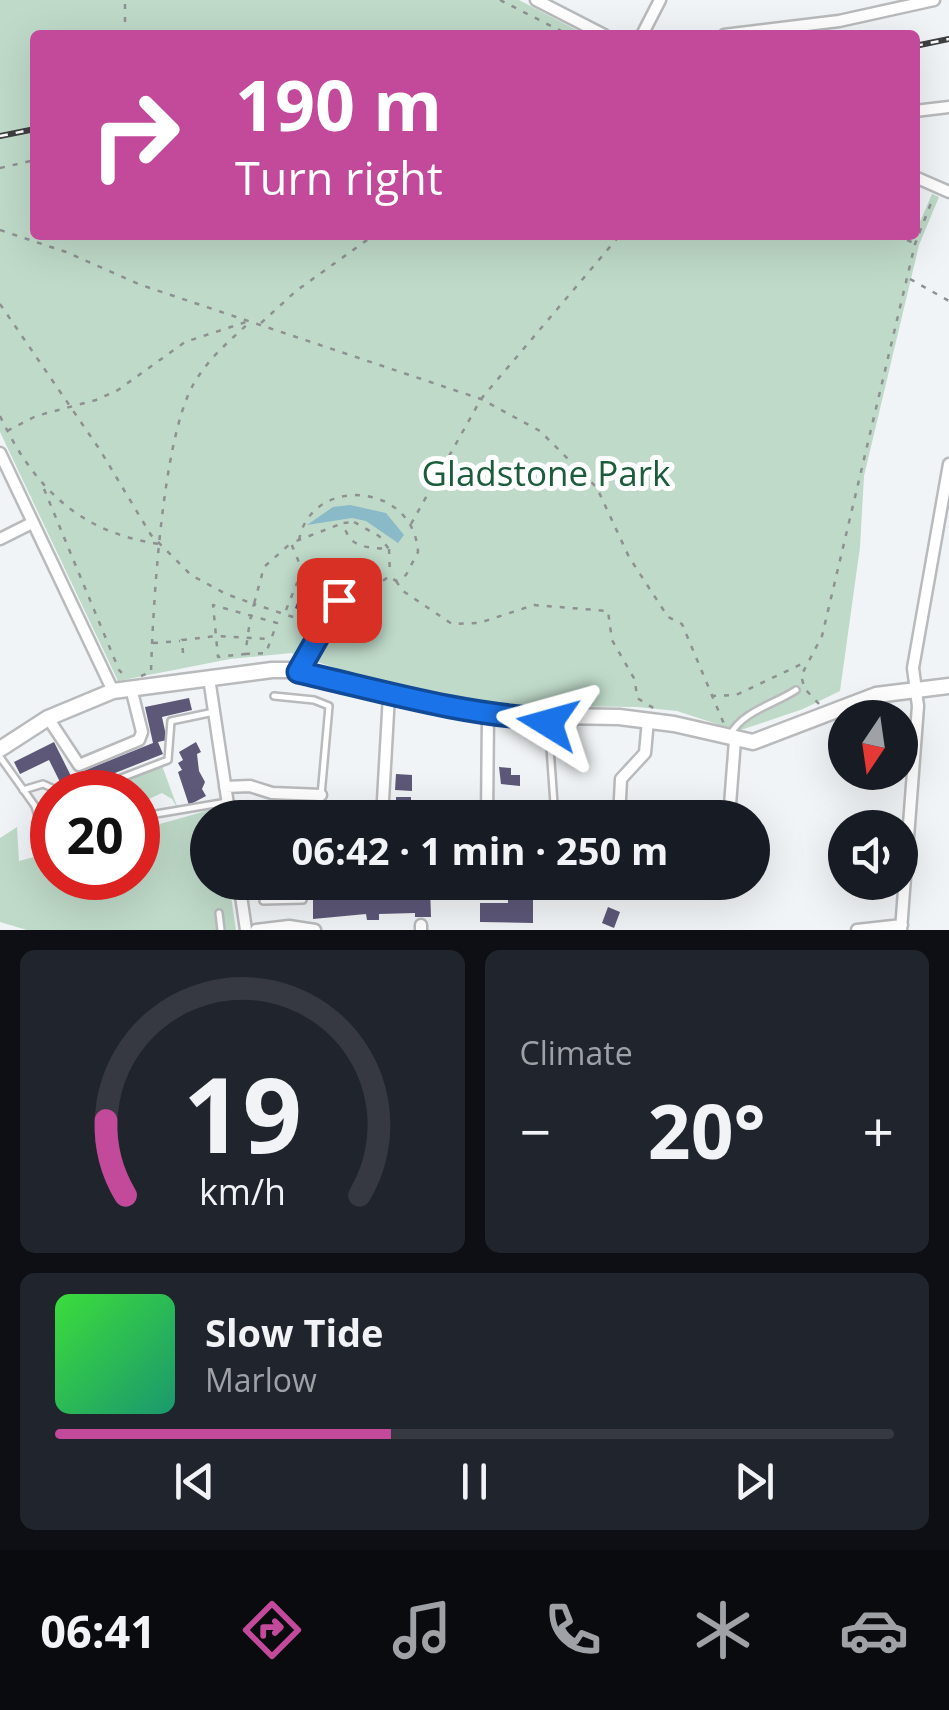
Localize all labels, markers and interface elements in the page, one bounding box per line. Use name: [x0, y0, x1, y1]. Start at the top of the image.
text: 190 m: [235, 56, 442, 152]
icon: right: [70, 70, 200, 200]
text: Turn right: [235, 147, 443, 208]
park label: Gladstone Park: [422, 449, 671, 496]
pin: [297, 558, 382, 643]
icon: arrive: [312, 573, 367, 628]
position arrow: [496, 671, 600, 775]
north arrow: [828, 700, 918, 790]
map controls: [828, 700, 918, 900]
speed limit sign: 20: [30, 770, 160, 900]
button: sound: [828, 810, 918, 900]
text: 06:42 · 1 min · 250 m: [292, 824, 668, 876]
text: Climate: [520, 1031, 633, 1074]
text: 19: [183, 1042, 302, 1183]
text: 20°: [648, 1079, 766, 1181]
text: −: [520, 1093, 551, 1168]
text: +: [863, 1093, 894, 1168]
text: km/h: [199, 1167, 286, 1215]
text: Slow Tide: [205, 1306, 384, 1358]
text: Marlow: [205, 1358, 317, 1401]
icon: previous: [167, 1454, 222, 1509]
icon: pause: [447, 1454, 502, 1509]
icon: next: [727, 1454, 782, 1509]
icon: directions: [237, 1595, 307, 1665]
icon: music: [387, 1595, 457, 1665]
icon: phone: [538, 1595, 608, 1665]
icon: climate: [688, 1595, 758, 1665]
icon: car: [839, 1595, 909, 1665]
text: 06:41: [40, 1600, 156, 1661]

